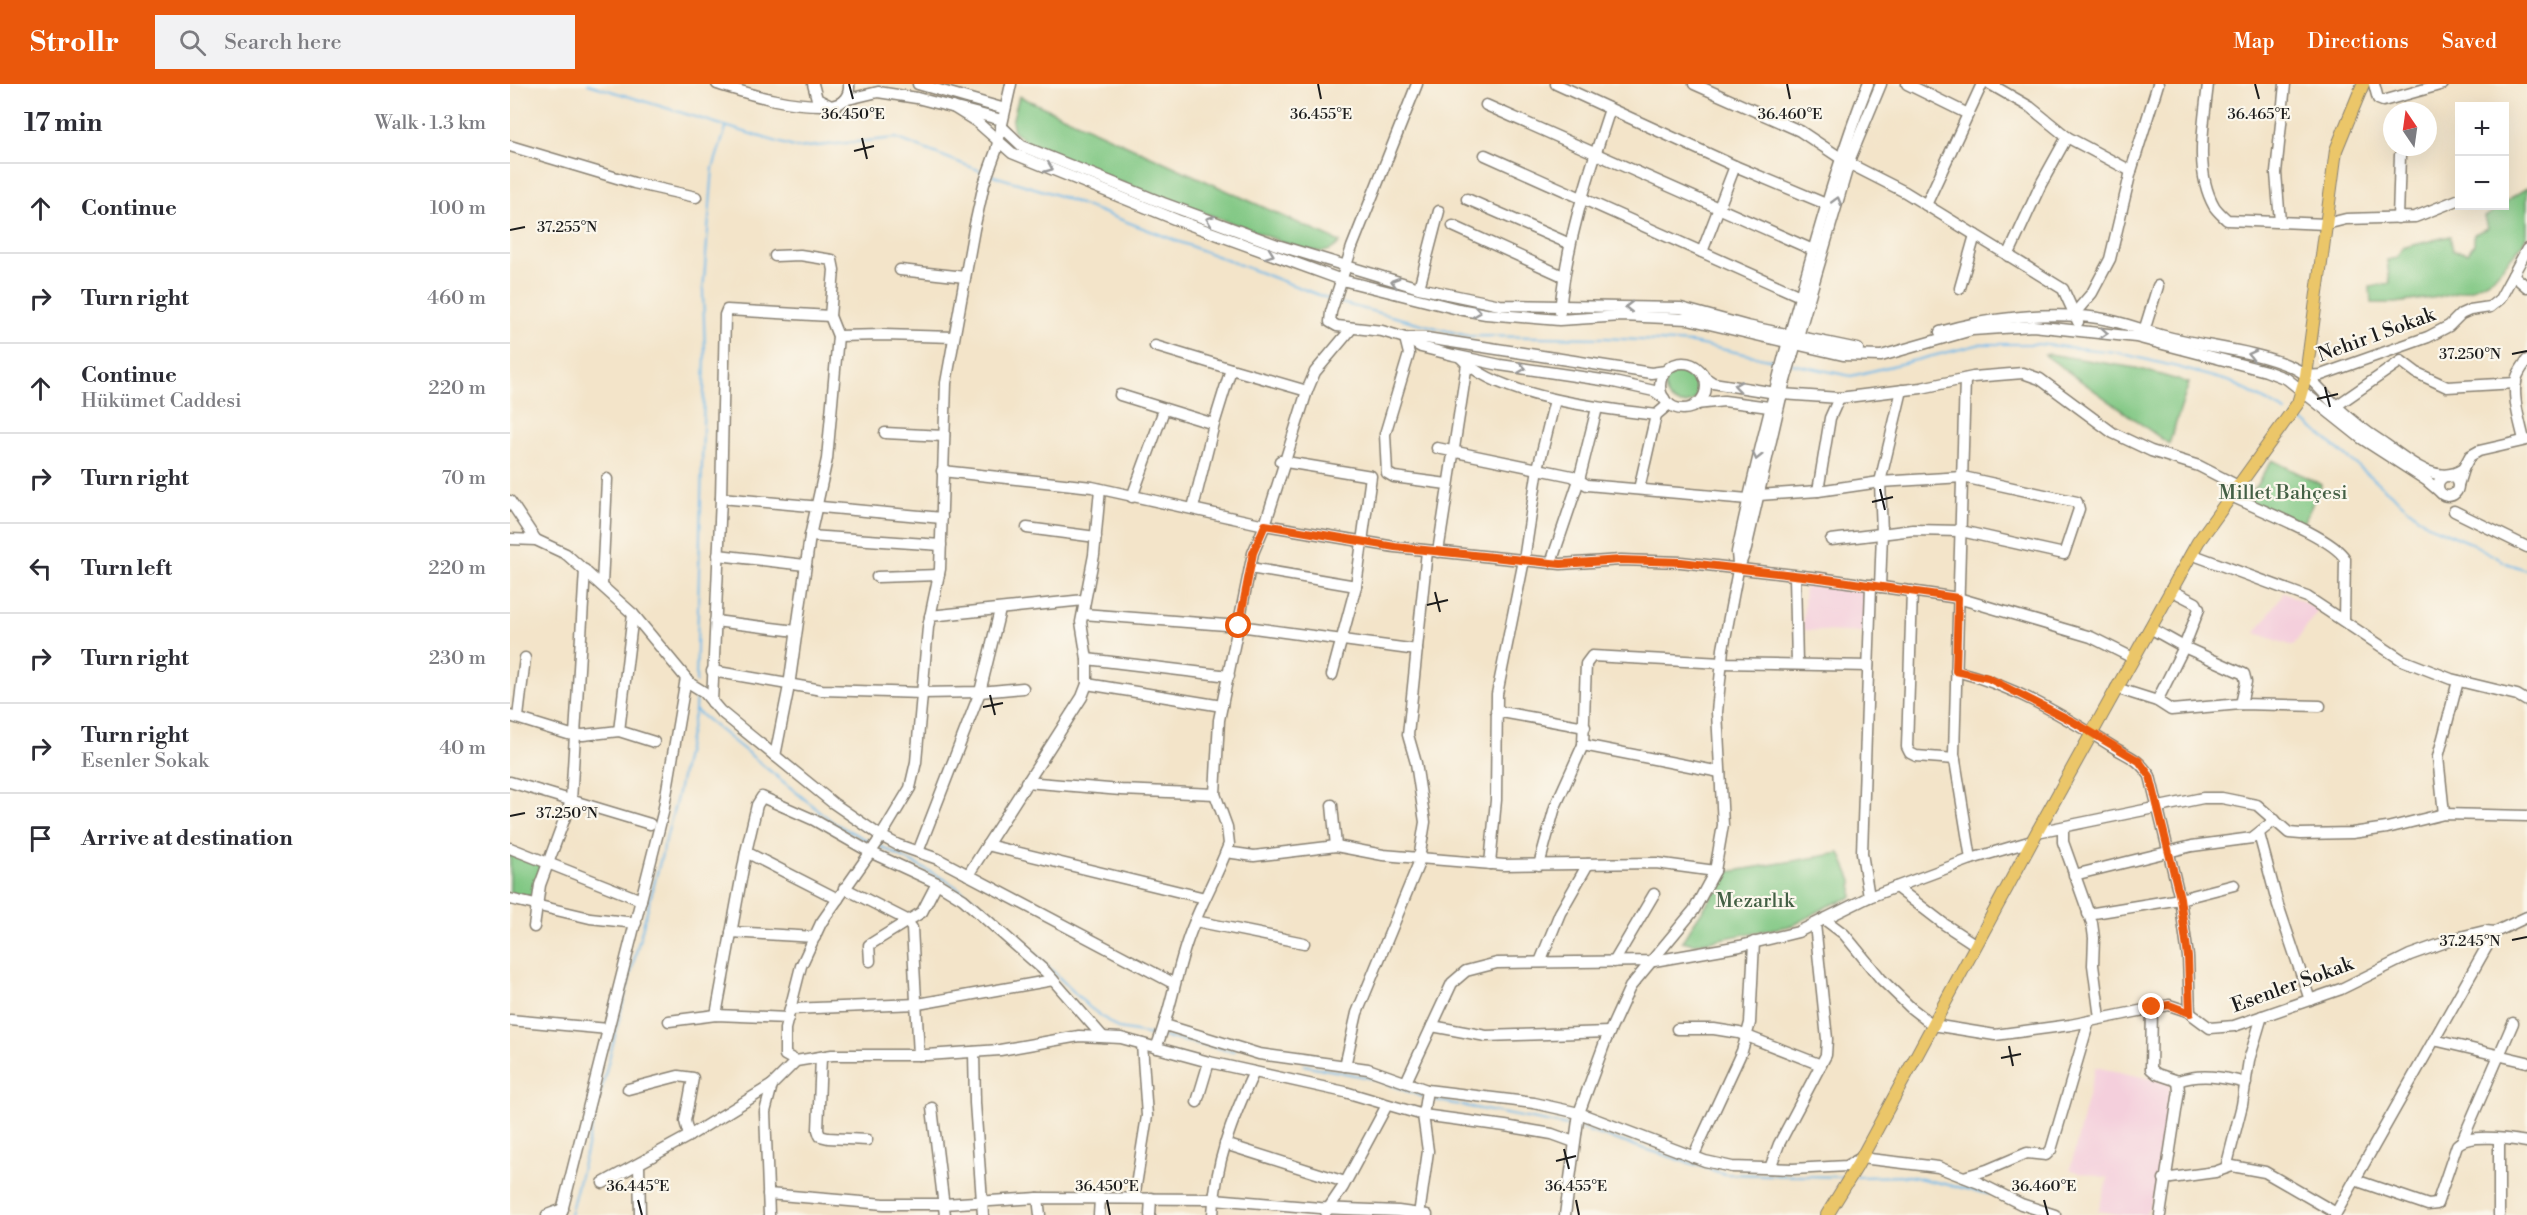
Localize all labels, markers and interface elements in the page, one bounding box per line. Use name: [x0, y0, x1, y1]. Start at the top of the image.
search box: [155, 15, 575, 69]
text: Strollr: [30, 25, 119, 60]
icon: search: [176, 26, 209, 59]
text: Search here: [224, 29, 342, 56]
text: Map: [2233, 29, 2275, 55]
text: Directions: [2308, 29, 2409, 55]
text: Saved: [2442, 29, 2497, 55]
north arrow: [2383, 102, 2437, 156]
map controls: [2455, 102, 2509, 210]
button: +: [2455, 102, 2509, 156]
text: 36.450°E: [821, 105, 885, 124]
text: 36.455°E: [1290, 105, 1352, 124]
text: 36.460°E: [1758, 105, 1822, 124]
text: 36.465°E: [2228, 105, 2290, 124]
text: 17 min: [24, 107, 102, 139]
text: Walk · 1.3 km: [375, 111, 486, 136]
button: −: [2455, 156, 2509, 210]
one-way arrow: [1042, 161, 1053, 173]
icon: ahead: [24, 192, 57, 225]
text: Continue: [81, 195, 177, 222]
text: 100 m: [430, 196, 486, 221]
one-way arrow: [1830, 196, 1842, 207]
one-way arrow: [1205, 215, 1216, 227]
text: 37.255°N: [537, 218, 597, 237]
one-way arrow: [1264, 246, 1274, 259]
one-way arrow: [1390, 277, 1401, 289]
icon: right: [24, 282, 57, 315]
text: Turn right: [81, 285, 189, 312]
text: 460 m: [427, 286, 486, 311]
one-way arrow: [1625, 300, 1634, 313]
street label: Nehir 1 Sokak: [2314, 302, 2440, 368]
one-way arrow: [1472, 306, 1482, 318]
one-way arrow: [2100, 326, 2109, 339]
text: 37.250°N: [2439, 345, 2501, 364]
one-way arrow: [2247, 350, 2257, 363]
text: Continue: [81, 362, 177, 389]
one-way arrow: [1518, 362, 1527, 374]
icon: ahead: [24, 372, 57, 405]
text: 220 m: [428, 376, 486, 401]
one-way arrow: [1733, 381, 1742, 393]
text: Hükümet Caddesi: [81, 389, 242, 414]
one-way arrow: [1752, 451, 1765, 461]
icon: right: [24, 462, 57, 495]
text: Turn right: [81, 465, 189, 492]
text: 70 m: [442, 466, 486, 491]
park label: Millet Bahçesi: [2218, 481, 2348, 506]
icon: left: [24, 552, 57, 585]
text: Turn left: [81, 555, 172, 582]
text: 220 m: [428, 556, 486, 581]
route start: [1225, 612, 1251, 638]
icon: right: [24, 642, 57, 675]
text: Turn right: [81, 645, 189, 672]
text: 230 m: [429, 646, 486, 671]
text: Turn right: [81, 722, 189, 749]
icon: right: [24, 732, 57, 765]
text: 40 m: [439, 736, 486, 761]
text: Esenler Sokak: [81, 749, 209, 774]
text: 37.250°N: [536, 804, 598, 823]
icon: arrive: [24, 822, 57, 855]
text: Arrive at destination: [81, 825, 293, 852]
park label: Mezarlık: [1716, 889, 1796, 914]
text: 37.245°N: [2440, 932, 2500, 951]
street label: Esenler Sokak: [2228, 951, 2358, 1019]
route end: [2138, 993, 2164, 1019]
text: 36.445°E: [607, 1177, 670, 1196]
text: 36.450°E: [1075, 1177, 1139, 1196]
text: 36.455°E: [1545, 1177, 1607, 1196]
text: 36.460°E: [2012, 1177, 2076, 1196]

